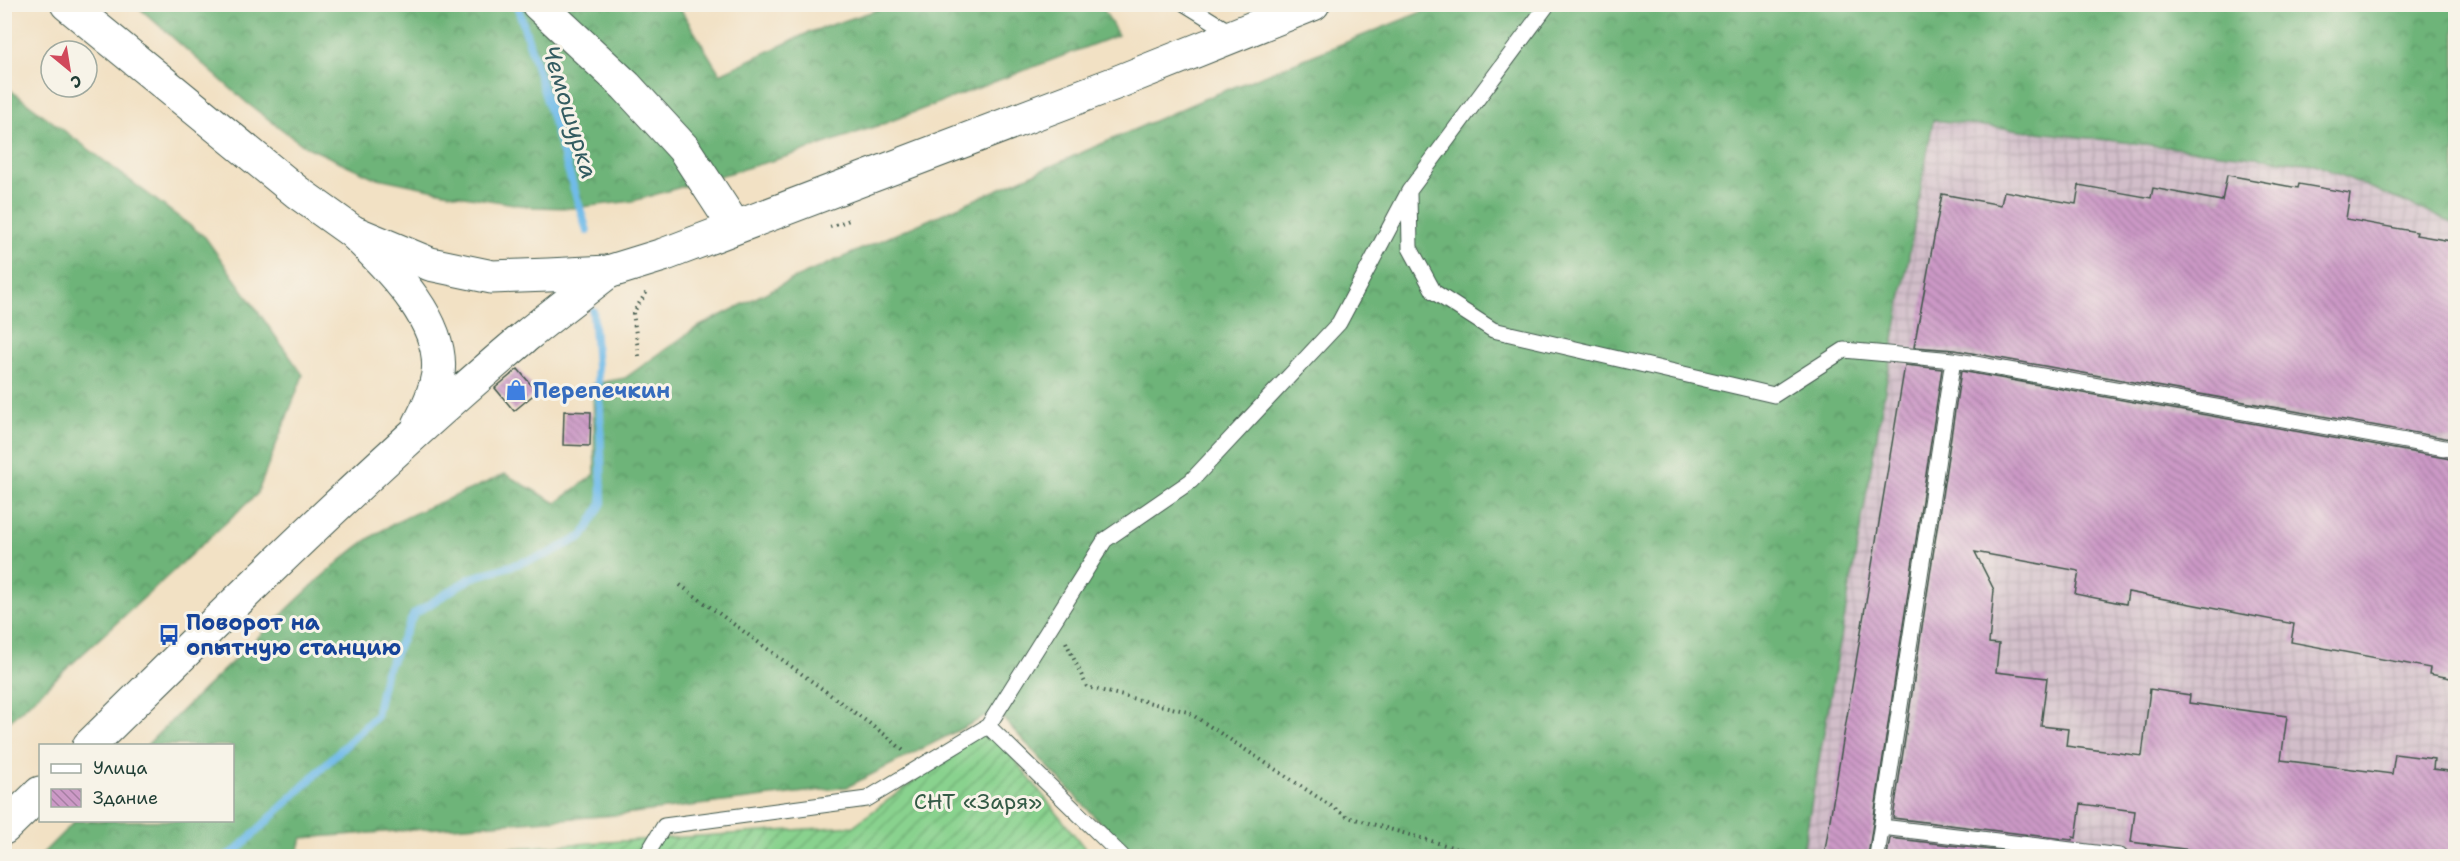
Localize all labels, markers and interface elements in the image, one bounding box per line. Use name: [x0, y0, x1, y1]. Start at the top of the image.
north arrow: [39, 39, 99, 99]
water label: Чемошурка: [535, 41, 605, 183]
text: С: [67, 70, 86, 93]
place label: Перепечкин: [533, 376, 670, 405]
shop icon: Перепечкин: [504, 378, 528, 402]
place label: Поворот на опытную станцию: [186, 608, 401, 662]
bus stop icon: Поворот на опытную станцию: [157, 623, 181, 647]
legend: [39, 744, 234, 822]
text: Улица: [93, 756, 147, 780]
text: Здание: [93, 786, 158, 810]
park label: СНТ «Заря»: [914, 787, 1042, 816]

